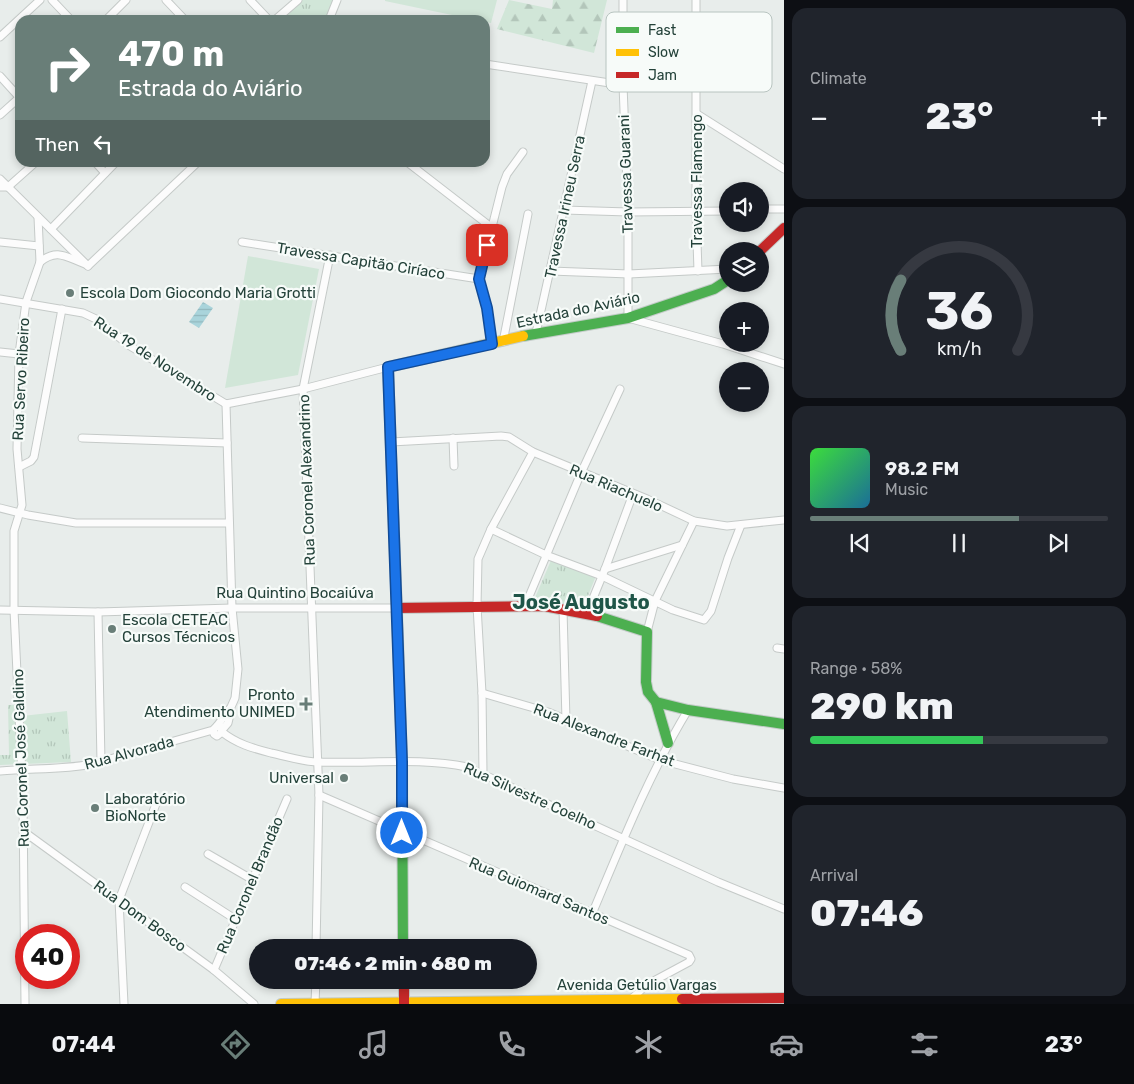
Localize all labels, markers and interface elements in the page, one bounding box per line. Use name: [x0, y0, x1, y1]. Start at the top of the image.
legend: [606, 12, 772, 92]
text: Fast: [648, 22, 677, 39]
text: 470 m: [118, 33, 224, 75]
icon: right: [35, 35, 100, 100]
text: Slow: [648, 44, 679, 61]
text: Jam: [648, 67, 677, 84]
text: Climate: [810, 69, 867, 88]
text: Estrada do Aviário: [118, 75, 303, 102]
text: 23°: [926, 93, 993, 139]
text: −: [810, 101, 828, 134]
text: +: [1091, 101, 1108, 134]
street label: Travessa Guarani: [615, 114, 637, 234]
street label: Travessa Flamengo: [688, 114, 706, 248]
icon: left: [89, 130, 117, 158]
text: Then: [35, 133, 79, 156]
street label: Travessa Irineu Serra: [541, 134, 589, 280]
map controls: [719, 182, 769, 412]
button: sound: [719, 182, 769, 232]
pin: [466, 224, 508, 266]
icon: arrive: [473, 231, 501, 259]
street label: Travessa Capitão Ciríaco: [276, 239, 446, 283]
button: layers: [719, 242, 769, 292]
text: 36: [925, 280, 993, 342]
place label: Escola Dom Giocondo Maria Grotti: [80, 284, 316, 302]
marker: Escola Dom Giocondo Maria Grotti: [64, 287, 76, 299]
street label: Estrada do Aviário: [515, 288, 641, 332]
button: +: [719, 302, 769, 352]
street label: Rua 19 de Novembro: [90, 313, 220, 405]
street label: Rua Servo Ribeiro: [9, 317, 33, 441]
text: km/h: [937, 338, 981, 359]
button: −: [719, 362, 769, 412]
street label: Rua Coronel Alexandrino: [295, 394, 319, 566]
text: 98.2 FM: [885, 457, 959, 480]
street label: Rua Riachuelo: [567, 460, 665, 516]
text: Music: [885, 480, 928, 499]
icon: previous: [846, 529, 874, 557]
icon: pause: [945, 529, 973, 557]
icon: next: [1044, 529, 1072, 557]
street label: Rua Quintino Bocaiúva: [216, 584, 374, 602]
district label: José Augusto: [512, 590, 650, 614]
place label: Escola CETEAC Cursos Técnicos: [122, 611, 235, 646]
marker: Escola CETEAC Cursos Técnicos: [106, 623, 118, 635]
text: Range · 58%: [810, 659, 903, 678]
street label: Rua Coronel José Galdino: [9, 668, 33, 848]
text: 290 km: [810, 683, 954, 729]
place label: Pronto Atendimento UNIMED: [144, 686, 295, 721]
marker: Pronto Atendimento UNIMED: [299, 697, 313, 711]
street label: Rua Alexandre Farhat: [531, 700, 677, 770]
street label: Rua Alvorada: [82, 732, 176, 774]
street label: Rua Silvestre Coelho: [461, 759, 599, 833]
place label: Universal: [269, 769, 334, 787]
marker: Universal: [338, 772, 350, 784]
place label: Laboratório BioNorte: [105, 790, 185, 825]
marker: Laboratório BioNorte: [89, 802, 101, 814]
position arrow: [375, 806, 427, 858]
street label: Rua Coronel Brandão: [213, 814, 287, 956]
street label: Rua Guiomard Santos: [466, 853, 612, 929]
text: Arrival: [810, 866, 858, 885]
street label: Rua Dom Bosco: [90, 876, 190, 956]
text: 07:46: [810, 890, 923, 936]
speed limit sign: 40: [15, 924, 80, 989]
text: 07:46 · 2 min · 680 m: [294, 952, 492, 975]
street label: Avenida Getúlio Vargas: [557, 976, 717, 994]
icon: directions: [218, 1027, 253, 1062]
icon: music: [356, 1027, 391, 1062]
icon: phone: [494, 1027, 529, 1062]
icon: climate: [631, 1027, 666, 1062]
icon: car: [769, 1027, 804, 1062]
icon: filters: [907, 1027, 942, 1062]
text: 07:44: [51, 1031, 115, 1058]
text: 23°: [1045, 1031, 1083, 1058]

